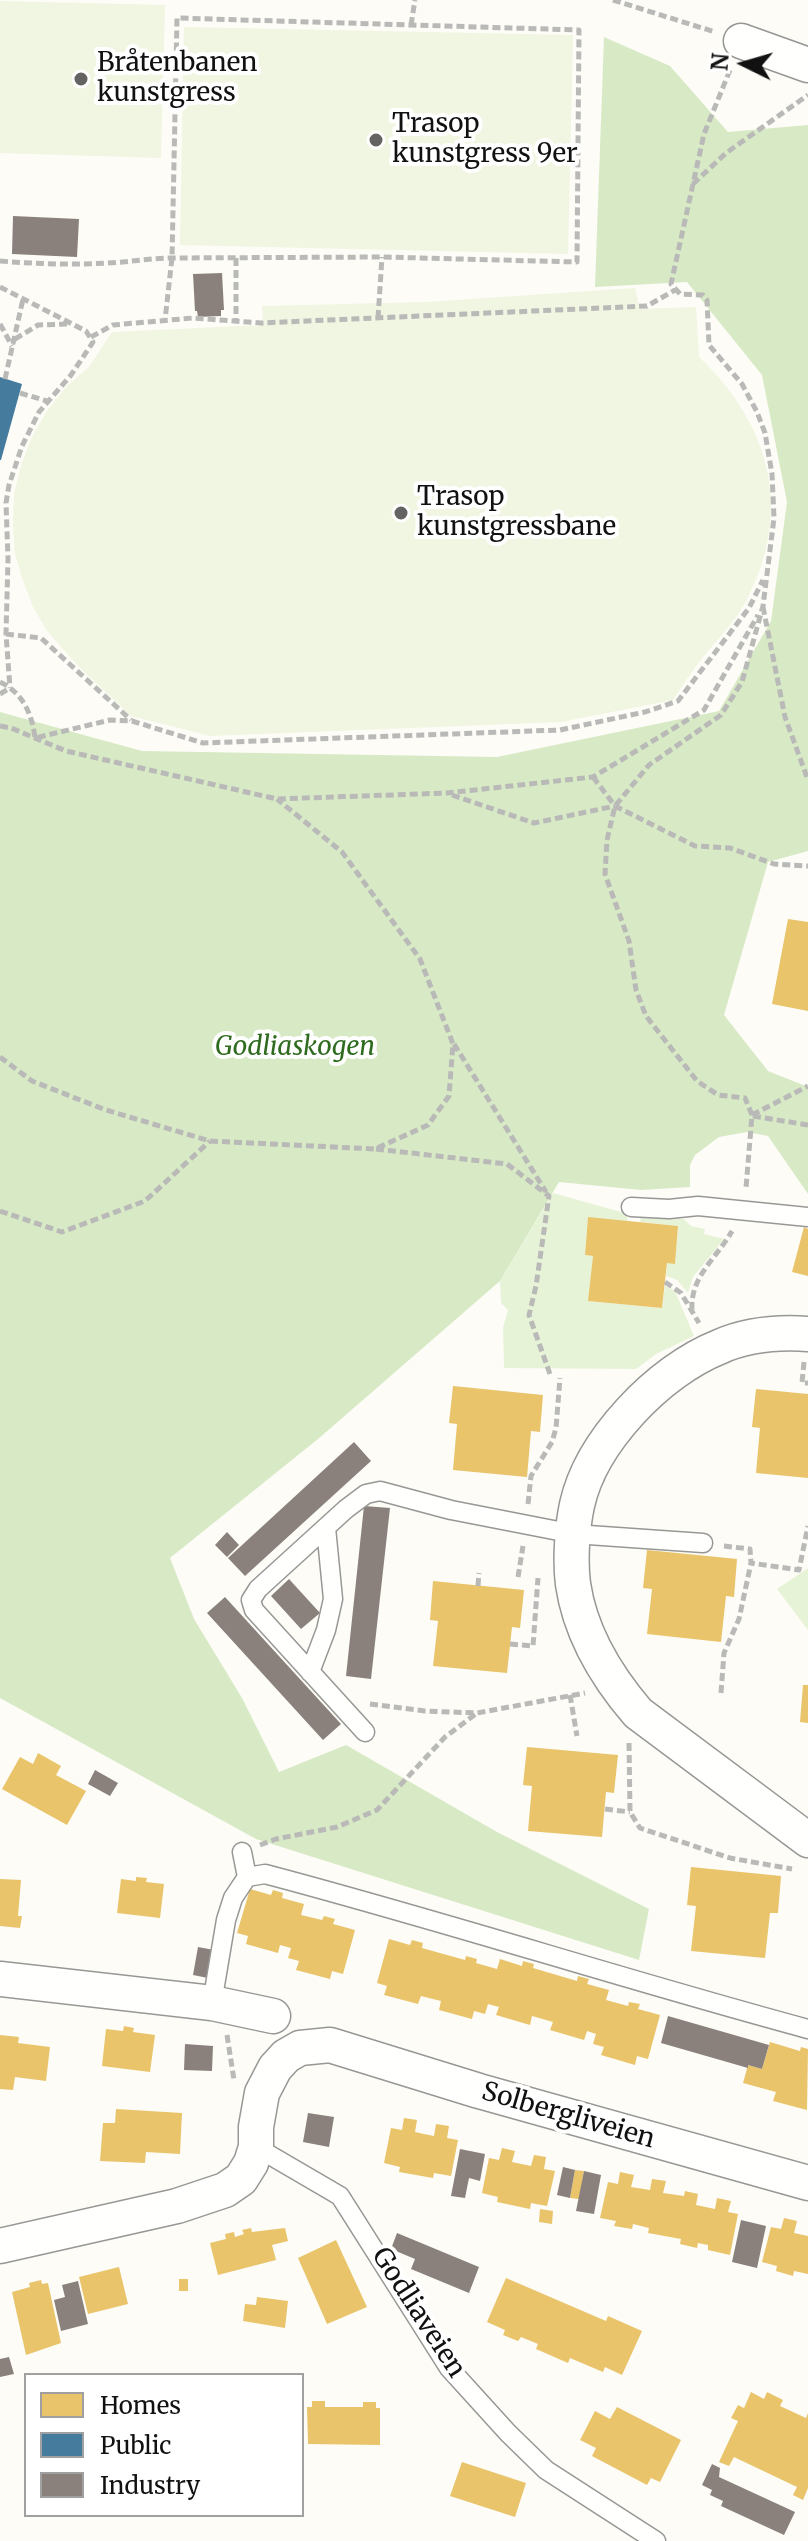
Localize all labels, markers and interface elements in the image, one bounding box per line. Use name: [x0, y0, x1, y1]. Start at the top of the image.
north arrow: [704, 24, 784, 104]
place label: Bråtenbanen kunstgress: [97, 48, 257, 110]
text: N: [705, 52, 735, 72]
marker: Bråtenbanen kunstgress: [72, 70, 90, 88]
place label: Trasop kunstgress 9er: [392, 109, 578, 170]
marker: Trasop kunstgress 9er: [367, 131, 385, 149]
place label: Trasop kunstgressbane: [417, 482, 616, 544]
marker: Trasop kunstgressbane: [392, 504, 410, 522]
park label: Godliaskogen: [215, 1032, 375, 1064]
street label: Solbergliveien: [478, 2076, 658, 2156]
street label: Godliaveien: [365, 2242, 471, 2384]
legend: [24, 2373, 304, 2517]
text: Homes: [100, 2390, 181, 2421]
text: Public: [100, 2430, 171, 2461]
text: Industry: [100, 2470, 200, 2501]

